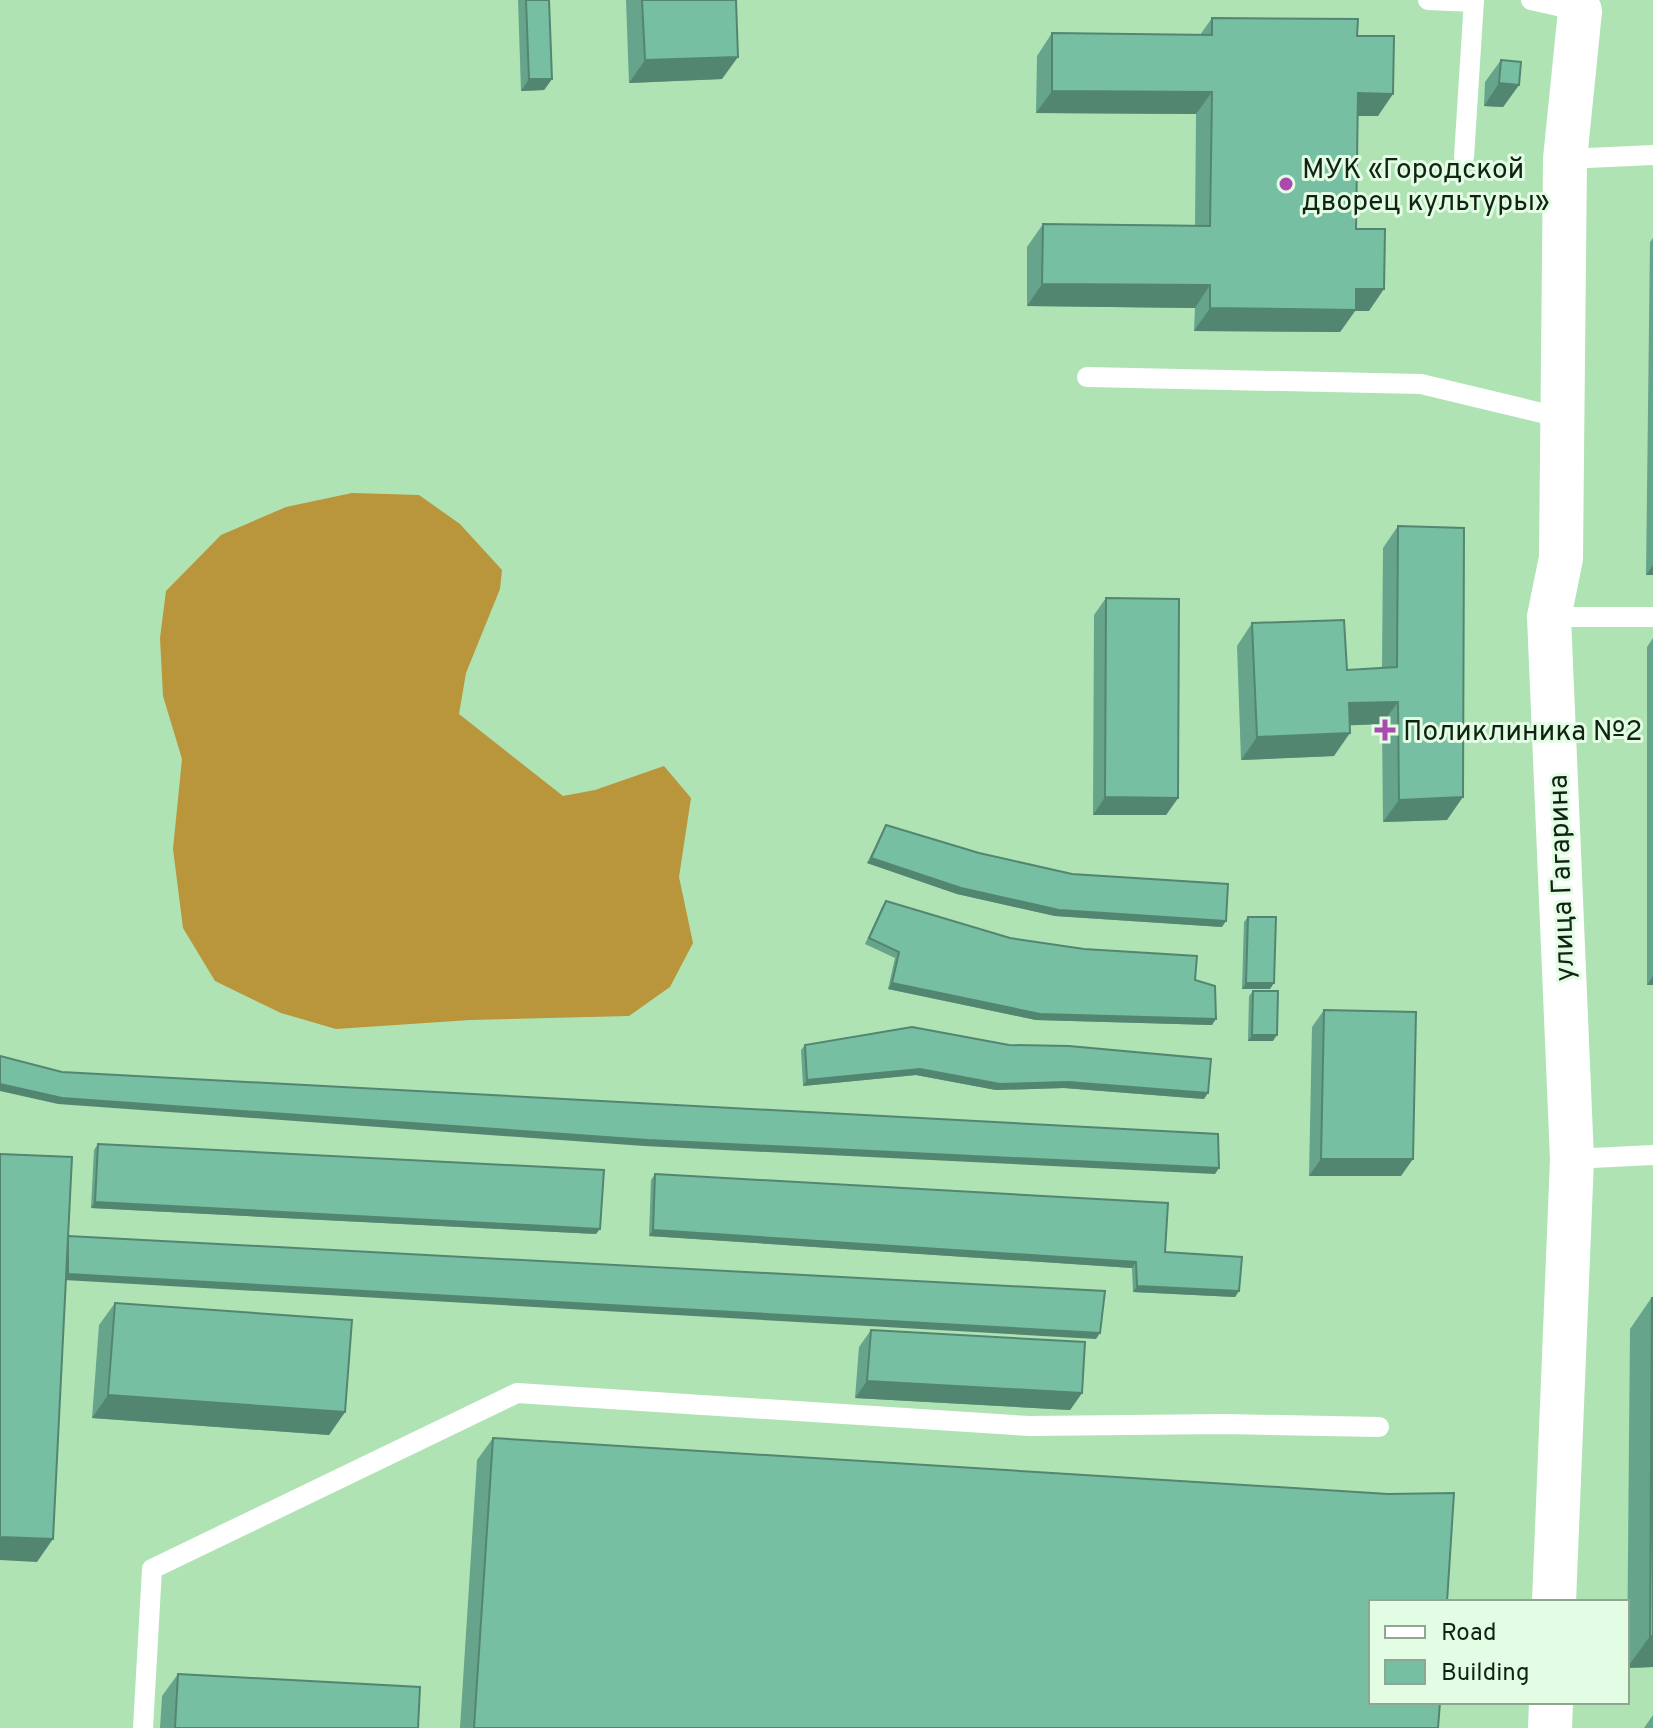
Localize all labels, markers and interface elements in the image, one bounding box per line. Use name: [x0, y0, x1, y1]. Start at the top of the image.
place label: МУК «Городской дворец культуры»: [1302, 153, 1550, 221]
marker: МУК «Городской дворец культуры»: [1277, 175, 1295, 193]
place label: Поликлиника №2: [1403, 715, 1642, 751]
marker: Поликлиника №2: [1374, 719, 1396, 741]
street label: улица Гагарина: [1541, 774, 1585, 982]
legend: [1369, 1600, 1629, 1704]
text: Road: [1441, 1619, 1497, 1649]
text: Building: [1441, 1659, 1530, 1689]

